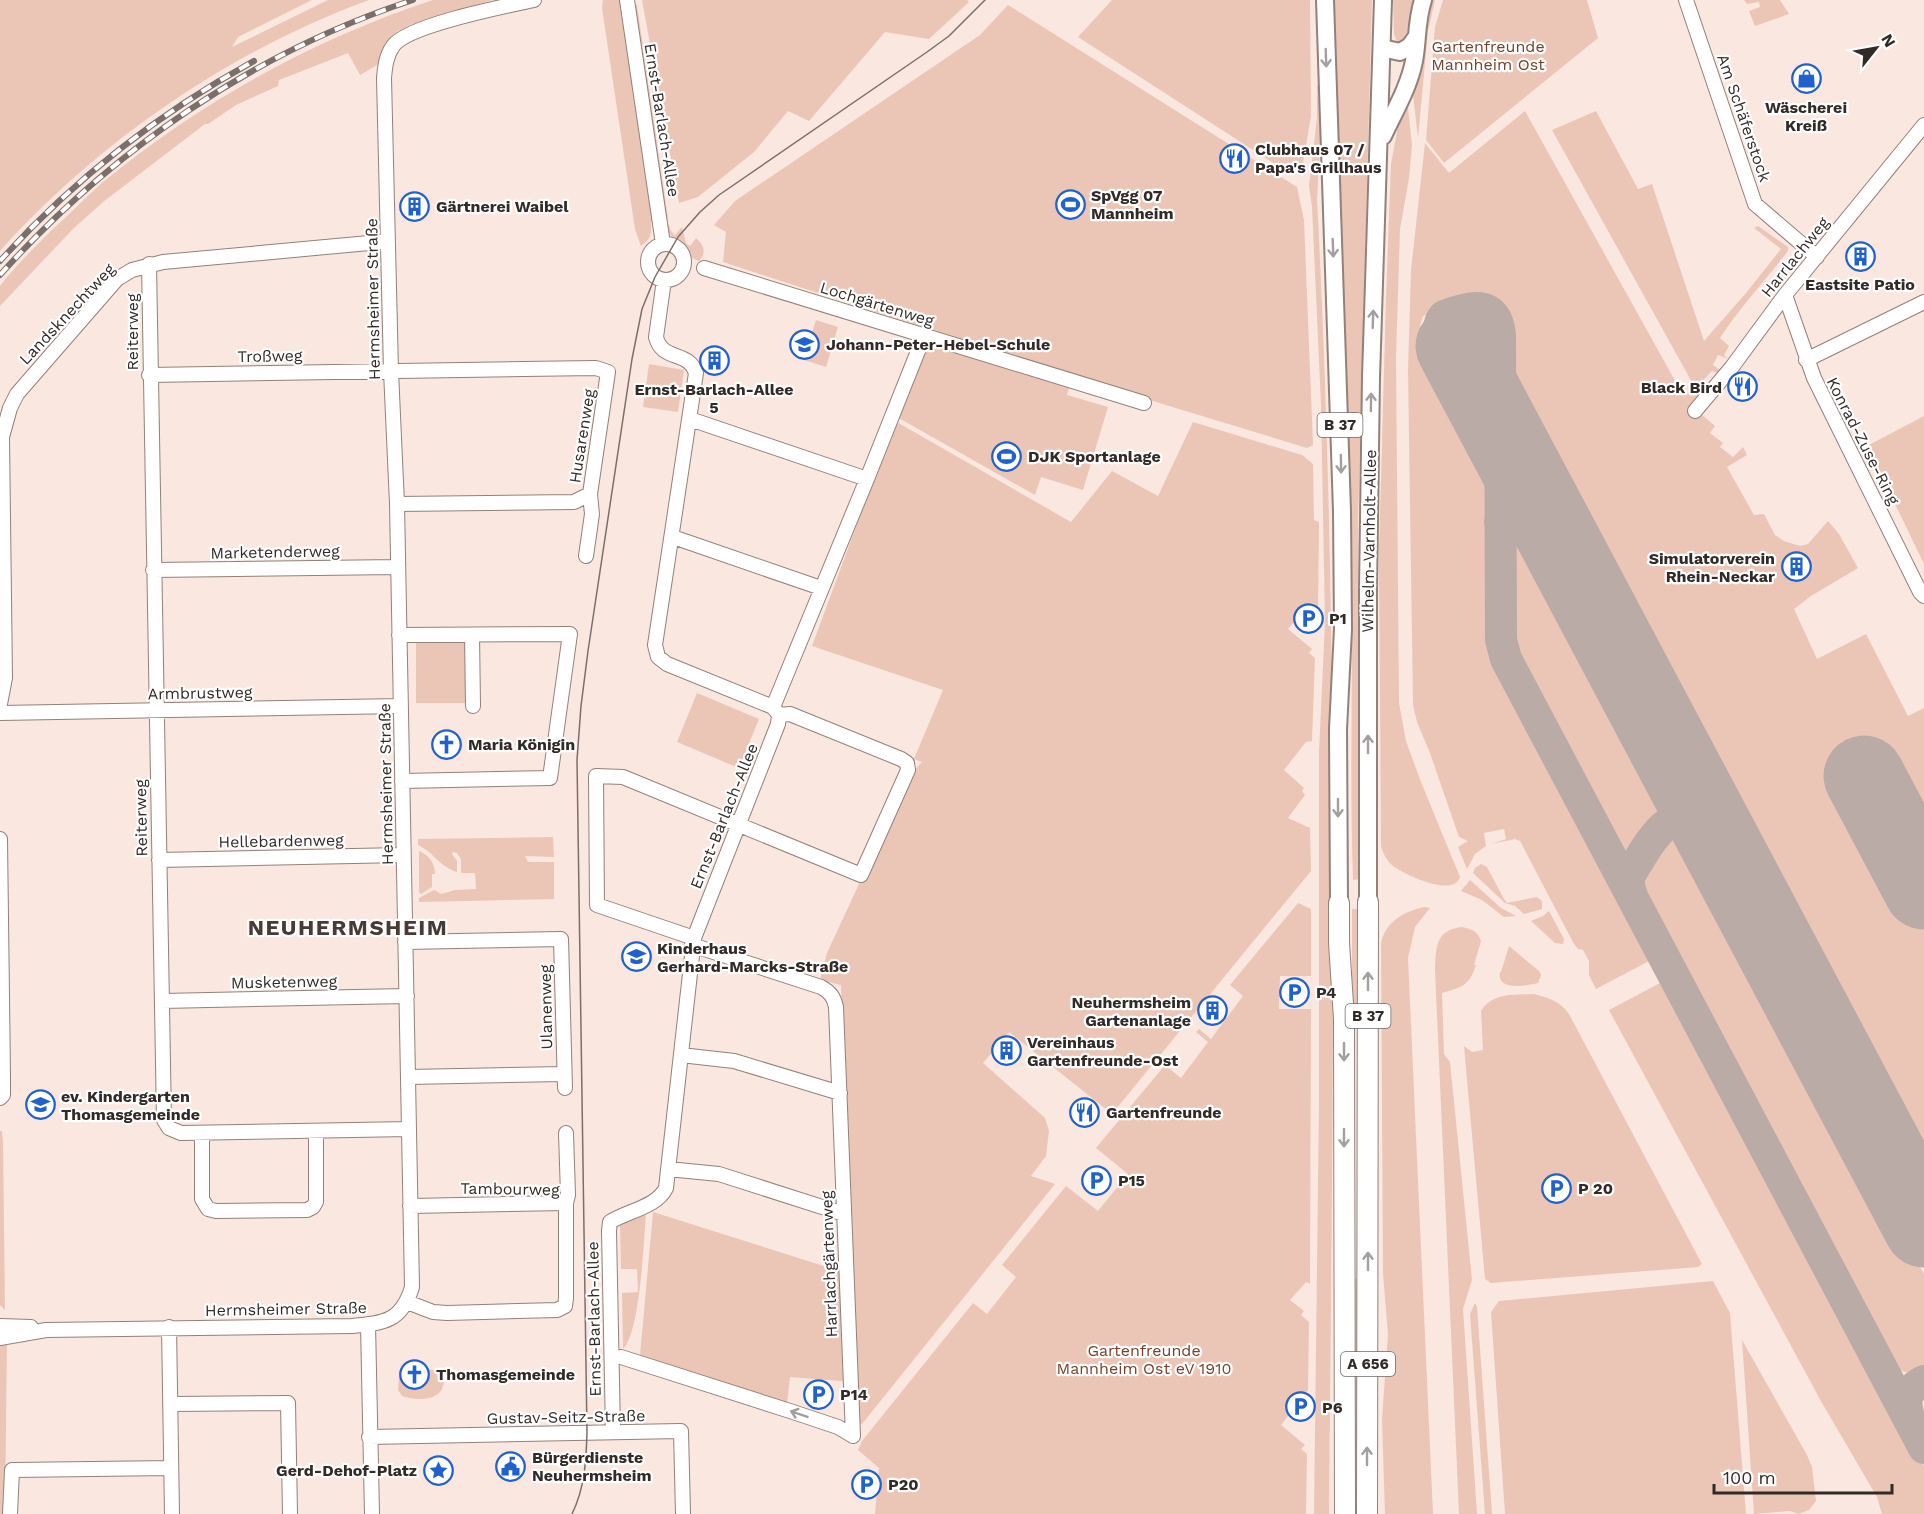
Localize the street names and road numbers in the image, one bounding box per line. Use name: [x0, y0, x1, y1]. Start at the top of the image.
street label: Ernst-Barlach-Allee: [640, 42, 684, 198]
street label: Am Schäferstock: [1713, 52, 1775, 184]
street label: Harrlachweg: [1757, 213, 1833, 301]
street label: Hermsheimer Straße: [362, 218, 384, 380]
street label: Landsknechtweg: [15, 259, 119, 369]
street label: Lochgärtenweg: [818, 278, 937, 330]
street label: Reiterweg: [123, 293, 142, 371]
street label: Troßweg: [237, 346, 303, 366]
street label: Konrad-Zuse-Ring: [1823, 374, 1904, 508]
street label: Husarenweg: [565, 387, 599, 484]
road number: B 37: [1318, 413, 1362, 437]
street label: Wilhelm-Varnholt-Allee: [1358, 449, 1380, 633]
street label: Marketenderweg: [210, 541, 340, 563]
street label: Armbrustweg: [147, 683, 253, 703]
street label: Hermsheimer Straße: [375, 703, 397, 865]
street label: Ernst-Barlach-Allee: [686, 740, 762, 892]
street label: Reiterweg: [131, 779, 151, 857]
street label: Hellebardenweg: [218, 830, 344, 852]
street label: Ulanenweg: [536, 964, 556, 1050]
street label: Musketenweg: [231, 972, 338, 992]
road number: B 37: [1346, 1004, 1390, 1028]
street label: Tambourweg: [460, 1179, 560, 1199]
street label: Harrlachgärtenweg: [817, 1190, 841, 1338]
street label: Ernst-Barlach-Allee: [583, 1241, 605, 1397]
street label: Hermsheimer Straße: [205, 1298, 367, 1320]
road number: A 656: [1341, 1352, 1395, 1376]
street label: Gustav-Seitz-Straße: [487, 1406, 645, 1428]

